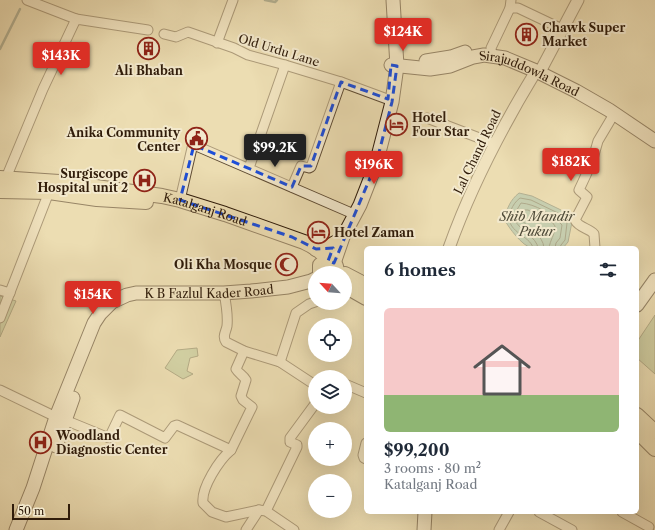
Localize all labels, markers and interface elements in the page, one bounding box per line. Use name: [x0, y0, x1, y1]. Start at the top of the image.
pin: $124K: [375, 18, 431, 52]
place label: Chawk Super Market: [542, 20, 625, 49]
building icon: Chawk Super Market: [514, 21, 540, 47]
text: $124K: [384, 23, 422, 39]
street label: Old Urdu Lane: [237, 31, 322, 70]
building icon: Ali Bhaban: [136, 36, 162, 62]
pin: $143K: [33, 42, 89, 76]
text: $143K: [42, 47, 80, 63]
street label: Sirajuddowla Road: [478, 47, 582, 99]
place label: Ali Bhaban: [114, 63, 184, 78]
street label: Lal Chand Road: [450, 107, 504, 197]
place label: Hotel Four Star: [412, 110, 469, 139]
hotel icon: Hotel Four Star: [383, 111, 409, 137]
place label: Anika Community Center: [66, 125, 181, 154]
public building icon: Anika Community Center: [183, 126, 209, 152]
pin: $99.2K: [242, 134, 308, 168]
text: $99.2K: [253, 139, 297, 155]
pin: $182K: [543, 148, 599, 182]
pin: $196K: [346, 151, 402, 185]
text: $182K: [551, 153, 591, 169]
text: $196K: [354, 156, 394, 172]
place label: Surgiscope Hospital unit 2: [37, 166, 128, 195]
hospital icon: Surgiscope Hospital unit 2: [131, 167, 157, 193]
street label: Katalganj Road: [162, 189, 249, 229]
water label: Shib Mandir Pukur: [498, 208, 575, 239]
hotel icon: Hotel Zaman: [306, 219, 332, 245]
place label: Hotel Zaman: [334, 225, 415, 240]
mosque icon: Oli Kha Mosque: [274, 251, 300, 277]
place label: Oli Kha Mosque: [174, 257, 272, 272]
icon: filters: [597, 259, 619, 281]
text: 6 homes: [384, 260, 456, 280]
north arrow: [308, 266, 352, 310]
map controls: [308, 266, 352, 518]
pin: $154K: [65, 281, 121, 315]
street label: K B Fazlul Kader Road: [145, 281, 275, 301]
text: $154K: [74, 286, 112, 302]
button: locate: [308, 318, 352, 362]
icon: home: [466, 334, 538, 406]
button: layers: [308, 370, 352, 414]
button: +: [308, 422, 352, 466]
place label: Woodland Diagnostic Center: [55, 428, 168, 457]
hospital icon: Woodland Diagnostic Center: [27, 429, 53, 455]
text: $99,200: [384, 440, 449, 460]
text: 3 rooms · 80 m²: [384, 460, 481, 476]
button: −: [308, 474, 352, 518]
text: Katalganj Road: [384, 476, 477, 492]
scale bar: [12, 502, 70, 521]
text: 50 m: [18, 504, 44, 518]

